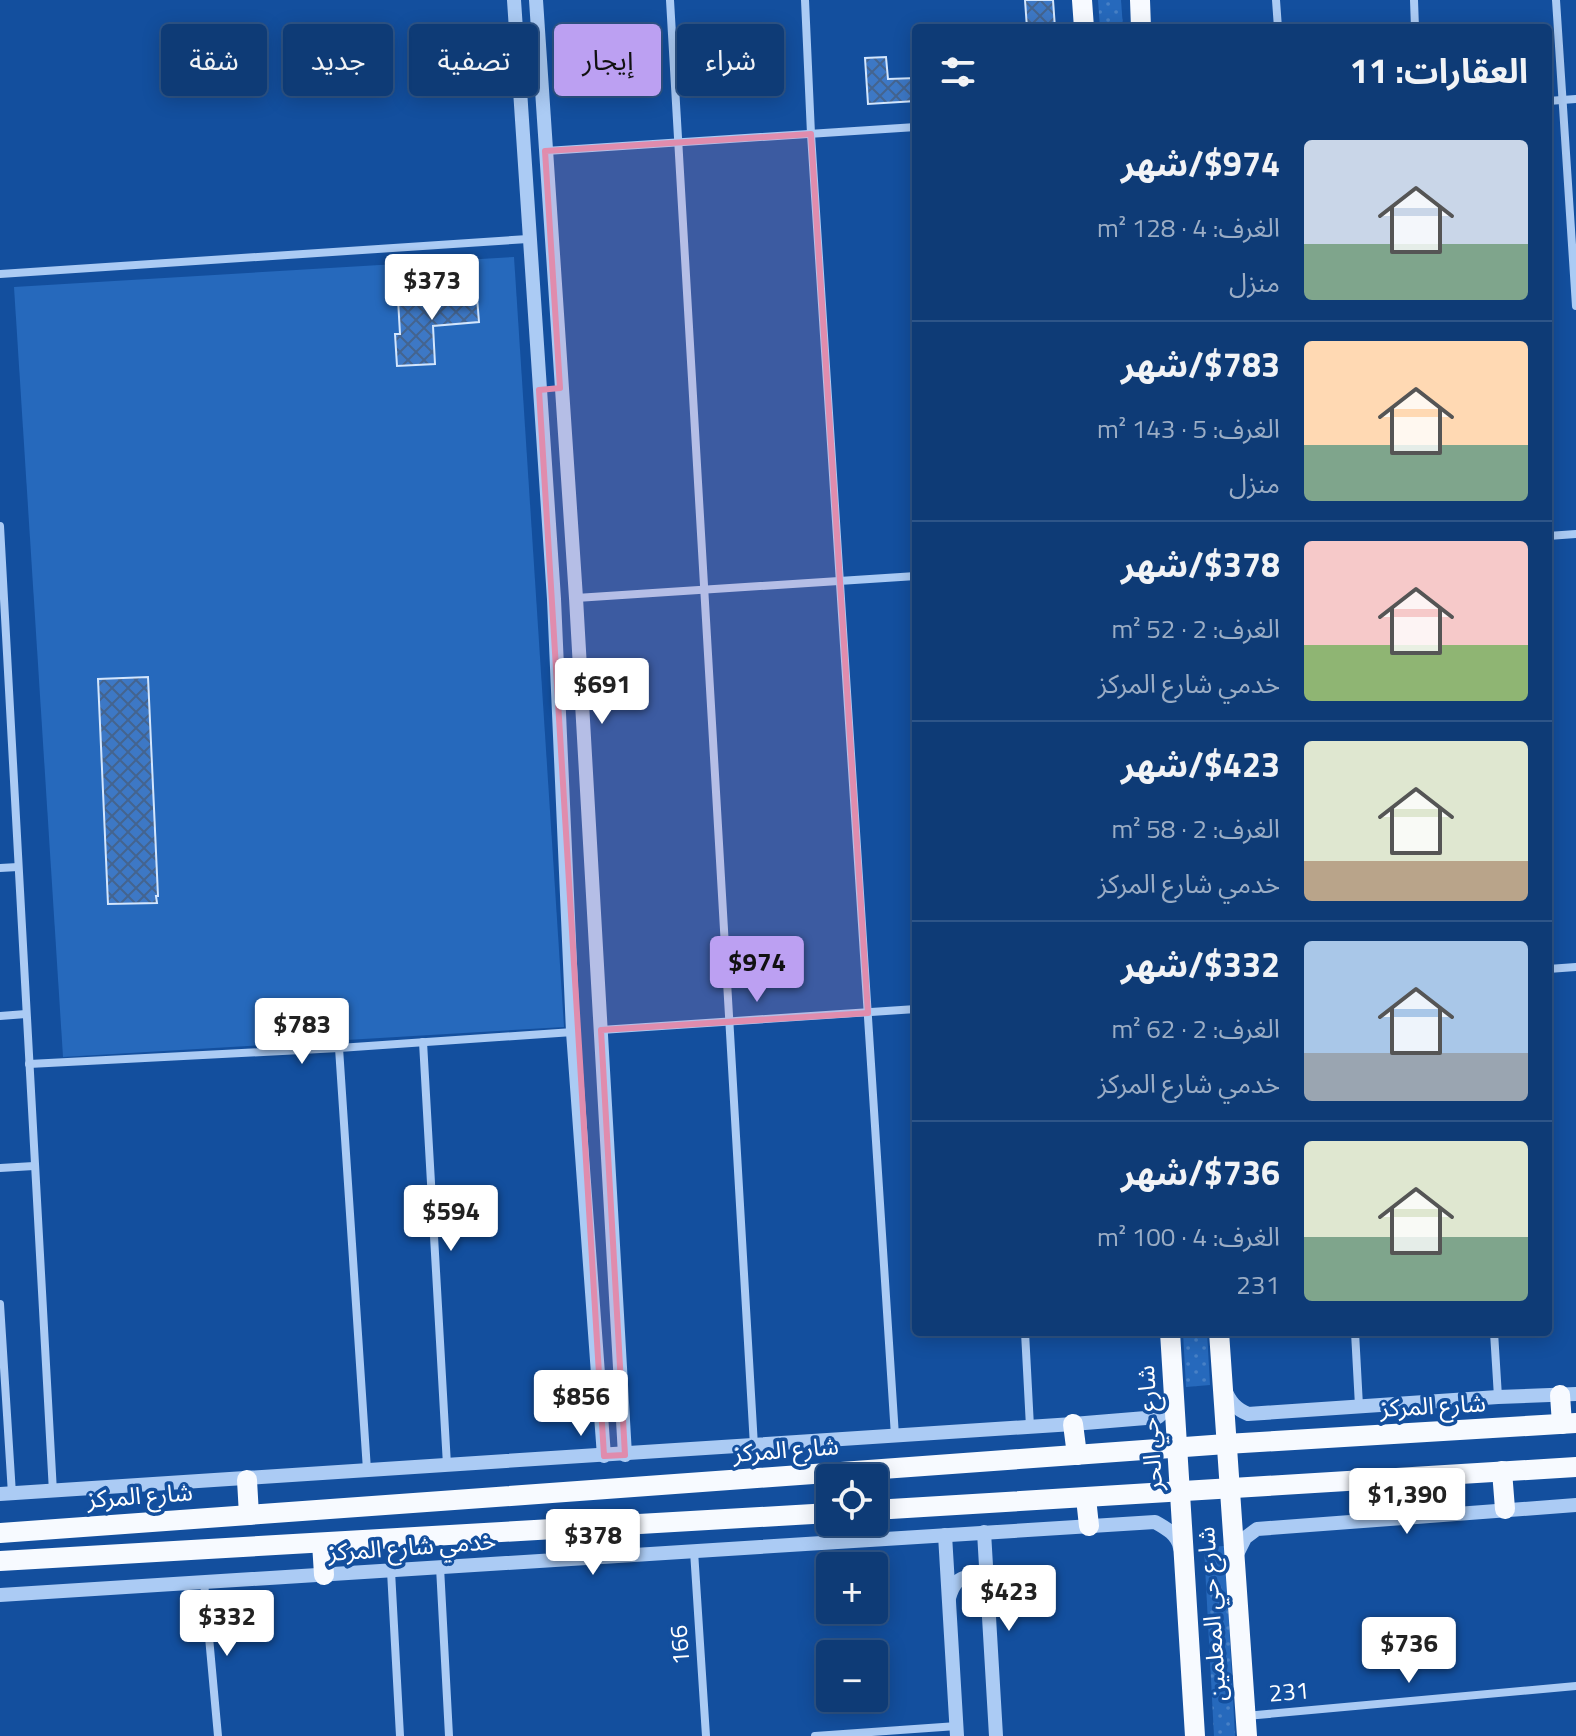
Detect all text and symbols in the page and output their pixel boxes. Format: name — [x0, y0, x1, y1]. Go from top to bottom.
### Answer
chip: شقة — [161, 24, 267, 96]
chip: جديد — [283, 24, 393, 96]
chip: تصفية — [409, 24, 538, 96]
chip: إيجار — [554, 24, 661, 96]
chip: شراء — [677, 24, 784, 96]
text: العقارات: 11 — [1350, 44, 1528, 96]
icon: filters — [936, 50, 980, 94]
text: $974/شهر — [1121, 137, 1280, 189]
icon: home — [1368, 172, 1464, 268]
text: الغرف: 4 · 128 m² — [1097, 208, 1280, 247]
pin: $373 — [385, 254, 479, 322]
text: $373 — [403, 260, 461, 299]
text: منزل — [1229, 263, 1280, 302]
text: $783/شهر — [1121, 338, 1280, 390]
icon: home — [1368, 373, 1464, 469]
text: الغرف: 5 · 143 m² — [1097, 409, 1280, 448]
text: منزل — [1229, 464, 1280, 503]
text: $378/شهر — [1121, 538, 1280, 590]
icon: home — [1368, 573, 1464, 669]
text: الغرف: 2 · 52 m² — [1112, 609, 1280, 648]
pin: $691 — [555, 658, 649, 726]
text: $691 — [573, 664, 631, 703]
text: خدمي شارع المركز — [1098, 664, 1280, 703]
text: $423/شهر — [1121, 738, 1280, 790]
icon: home — [1368, 773, 1464, 869]
text: الغرف: 2 · 58 m² — [1112, 809, 1280, 848]
text: خدمي شارع المركز — [1098, 864, 1280, 903]
pin: $974 — [710, 936, 804, 1004]
text: $332/شهر — [1121, 938, 1280, 990]
text: $974 — [728, 942, 786, 981]
icon: home — [1368, 973, 1464, 1069]
pin: $783 — [255, 998, 349, 1066]
text: $783 — [273, 1004, 331, 1043]
text: الغرف: 2 · 62 m² — [1112, 1009, 1280, 1048]
text: خدمي شارع المركز — [1098, 1064, 1280, 1103]
text: $736/شهر — [1121, 1146, 1280, 1198]
icon: home — [1368, 1173, 1464, 1269]
pin: $594 — [404, 1185, 498, 1253]
text: $594 — [422, 1191, 480, 1230]
text: الغرف: 4 · 100 m² — [1097, 1217, 1280, 1256]
text: 231 — [1236, 1265, 1280, 1304]
street label: شارع حي الحر — [1127, 1364, 1173, 1493]
pin: $856 — [534, 1370, 628, 1438]
text: $856 — [552, 1376, 610, 1415]
street label: شارع المركز — [1378, 1384, 1487, 1426]
street label: شارع المركز — [731, 1427, 840, 1471]
map controls — [816, 1464, 888, 1712]
button: locate — [816, 1464, 888, 1536]
pin: $1,390 — [1342, 1468, 1472, 1536]
street label: شارع المركز — [85, 1473, 194, 1517]
text: $1,390 — [1367, 1474, 1447, 1513]
pin: $378 — [546, 1509, 640, 1577]
text: $378 — [564, 1515, 622, 1554]
street label: خدمي شارع المركز — [326, 1522, 497, 1571]
street label: شارع حي المعلمين — [1187, 1525, 1237, 1703]
button: + — [816, 1552, 888, 1624]
pin: $423 — [962, 1565, 1056, 1633]
text: $423 — [980, 1571, 1038, 1610]
pin: $332 — [180, 1590, 274, 1658]
text: $332 — [198, 1596, 256, 1635]
pin: $736 — [1362, 1617, 1456, 1685]
text: $736 — [1380, 1623, 1438, 1662]
street label: 166 — [660, 1624, 698, 1666]
button: − — [816, 1640, 888, 1712]
street label: 231 — [1267, 1671, 1311, 1711]

